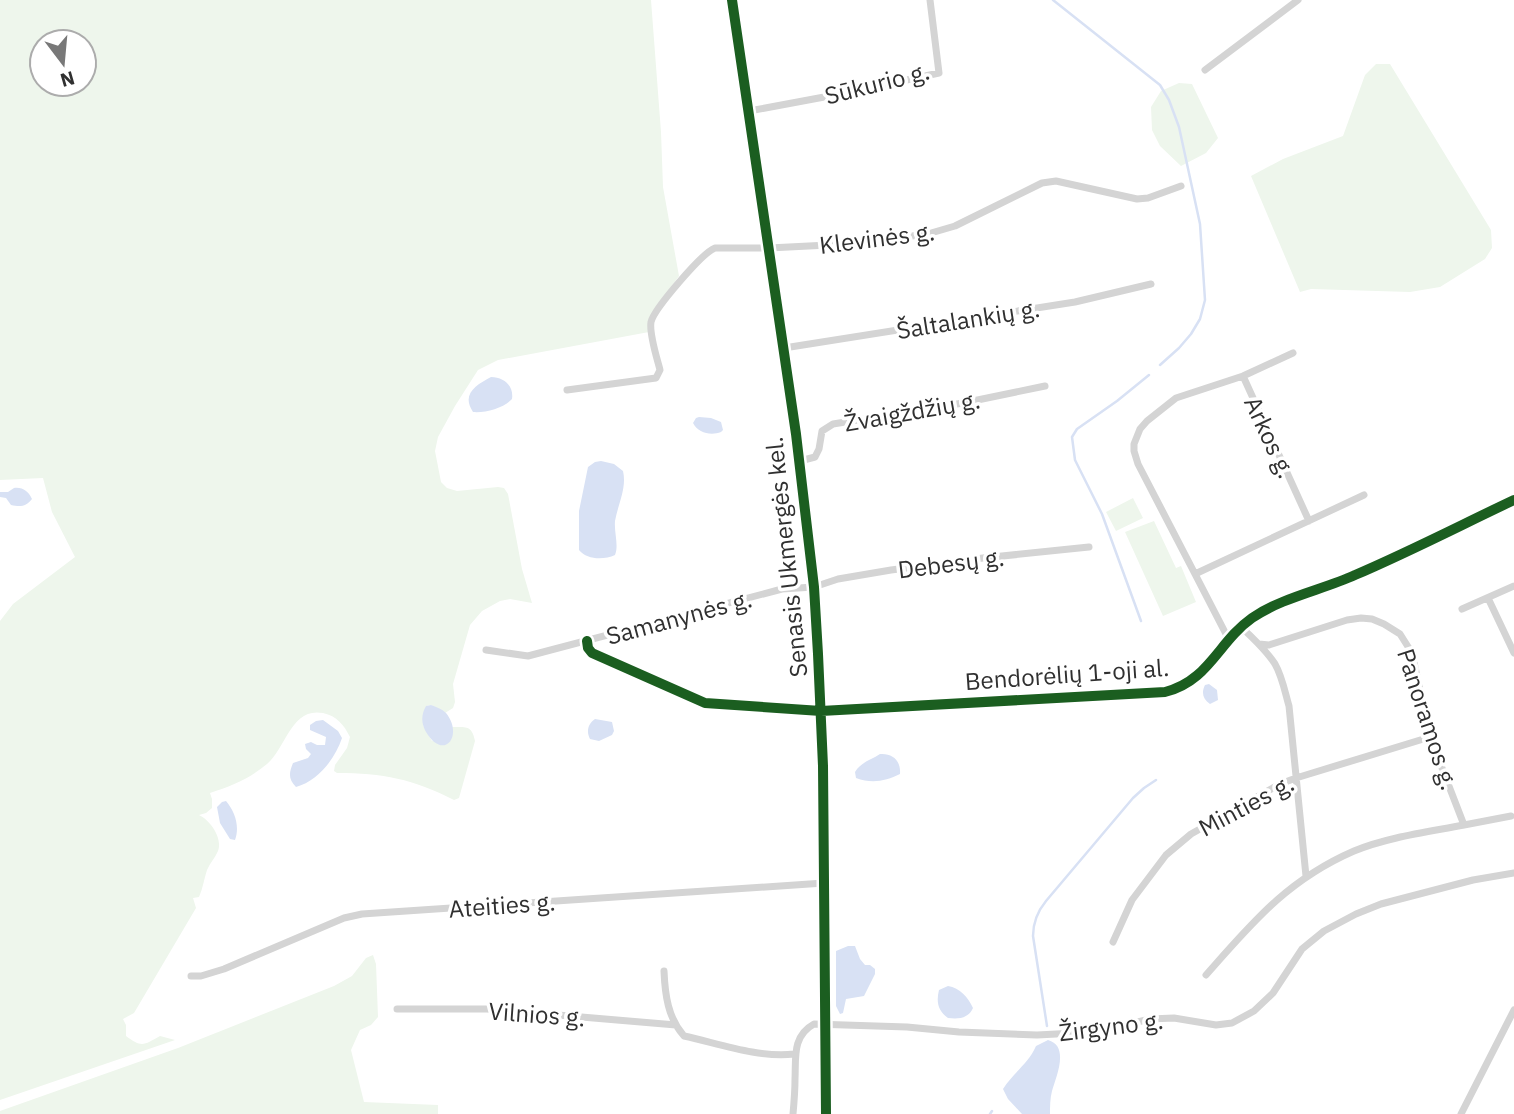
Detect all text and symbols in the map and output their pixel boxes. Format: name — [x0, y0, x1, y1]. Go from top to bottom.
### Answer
north arrow — [28, 28, 98, 98]
street label: Sūkurio g. — [821, 55, 933, 111]
text: N — [58, 66, 78, 93]
street label: Klevinės g. — [817, 215, 937, 261]
street label: Šaltalankių g. — [894, 292, 1042, 346]
street label: Žvaigždžių g. — [841, 383, 983, 439]
street label: Arkos g. — [1237, 391, 1303, 483]
street label: Senasis Ukmergės kel. — [757, 435, 815, 679]
street label: Debesų g. — [896, 541, 1006, 585]
street label: Samanynės g. — [603, 582, 755, 652]
street label: Panoramos g. — [1390, 644, 1466, 794]
street label: Bendorėlių 1-oji al. — [964, 651, 1170, 697]
street label: Minties g. — [1193, 767, 1299, 843]
street label: Ateities g. — [447, 885, 557, 925]
street label: Vilnios g. — [487, 995, 587, 1033]
street label: Žirgyno g. — [1057, 1004, 1165, 1048]

